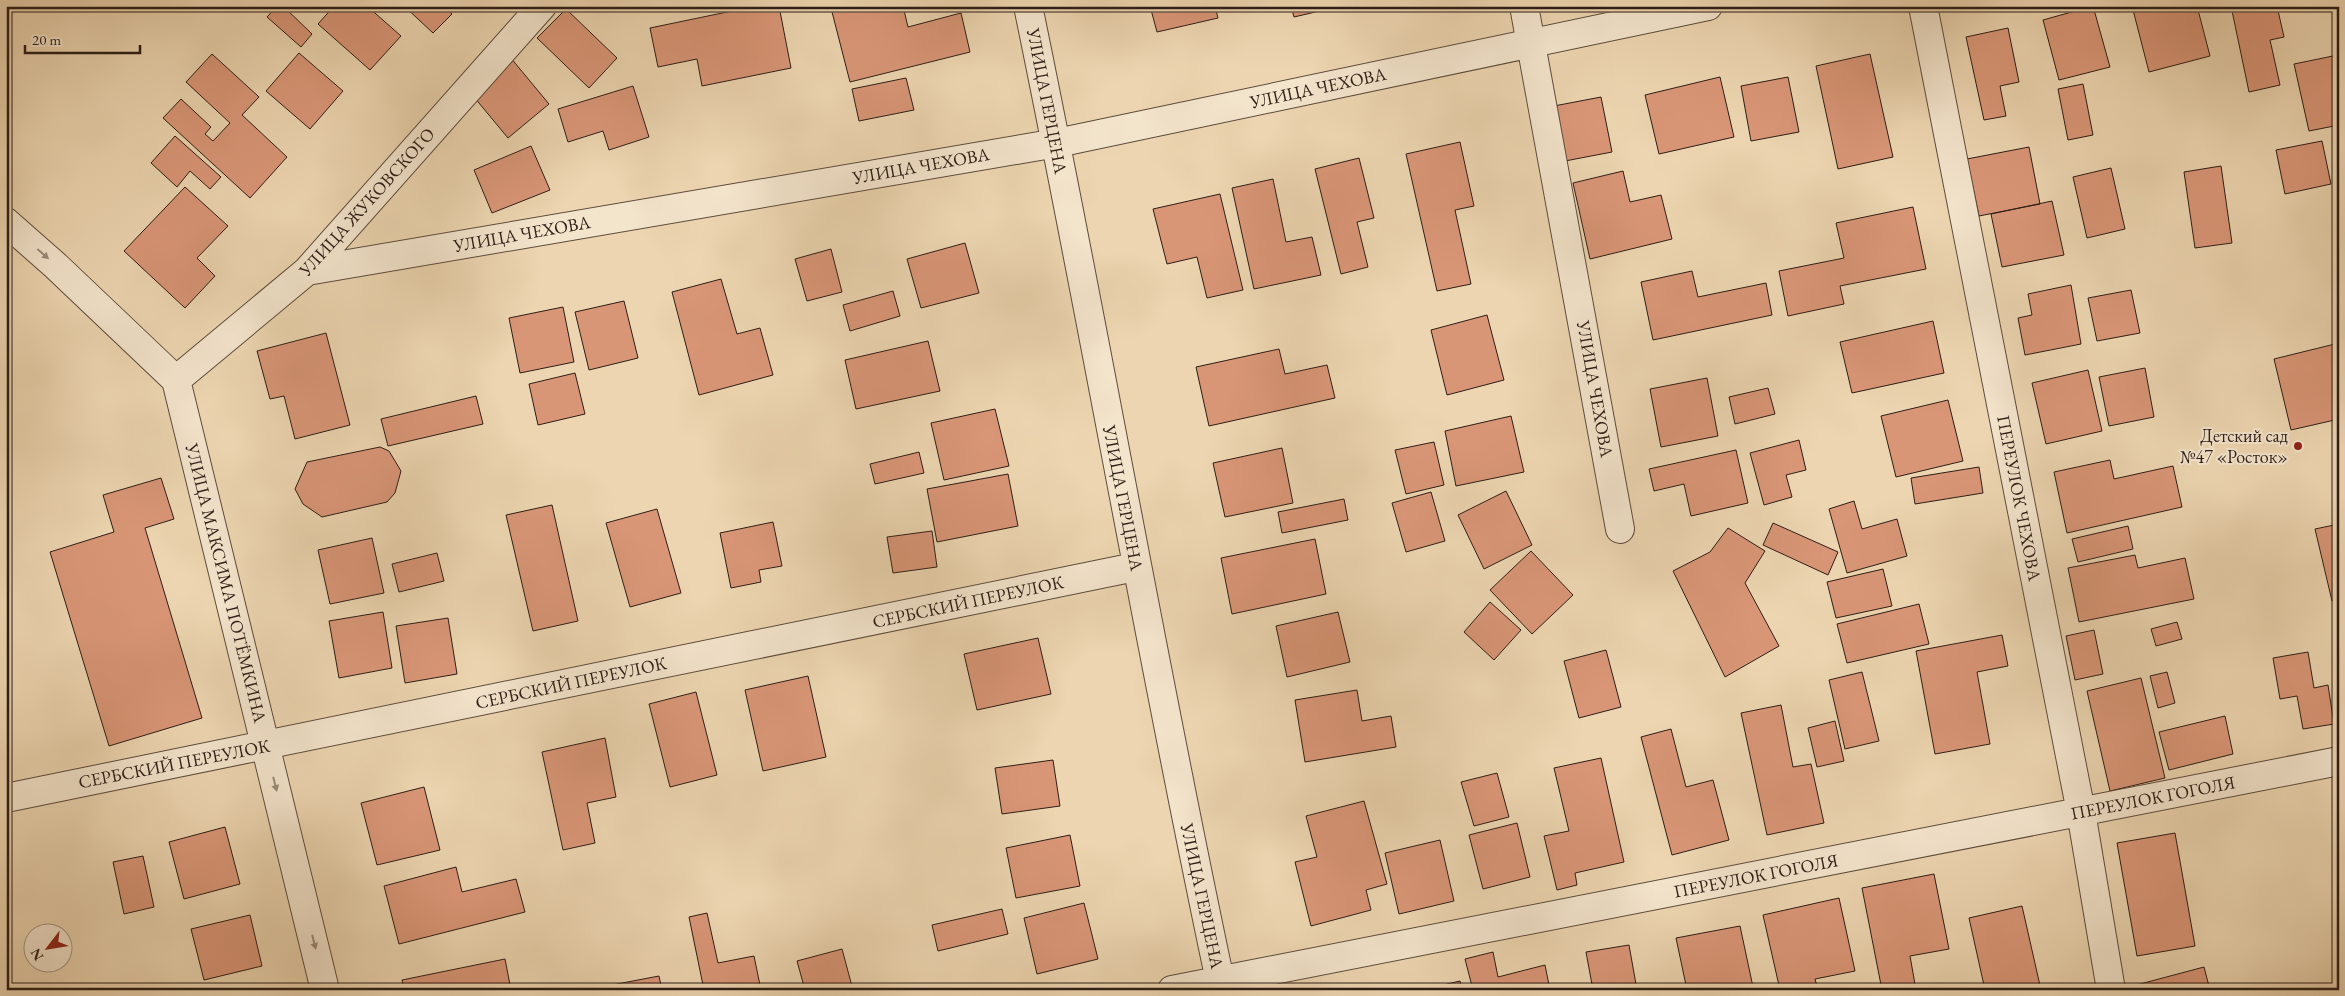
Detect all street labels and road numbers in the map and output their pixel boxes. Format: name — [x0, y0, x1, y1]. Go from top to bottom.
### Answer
street label: УЛИЦА ГЕРЦЕНА — [1022, 25, 1073, 176]
street label: УЛИЦА ЧЕХОВА — [1247, 62, 1389, 113]
street label: УЛИЦА ЖУКОВСКОГО — [293, 123, 440, 282]
street label: УЛИЦА ЧЕХОВА — [850, 142, 992, 189]
street label: УЛИЦА ЧЕХОВА — [451, 210, 593, 257]
street label: УЛИЦА ЧЕХОВА — [1572, 318, 1619, 460]
street label: ПЕРЕУЛОК ЧЕХОВА — [1992, 413, 2047, 583]
street label: УЛИЦА ГЕРЦЕНА — [1098, 422, 1149, 573]
street label: УЛИЦА МАКСИМА ПОТЁМКИНА — [180, 440, 272, 725]
street label: СЕРБСКИЙ ПЕРЕУЛОК — [870, 570, 1066, 633]
street label: СЕРБСКИЙ ПЕРЕУЛОК — [473, 651, 669, 714]
street label: СЕРБСКИЙ ПЕРЕУЛОК — [76, 734, 272, 793]
street label: ПЕРЕУЛОК ГОГОЛЯ — [2069, 770, 2237, 825]
street label: УЛИЦА ГЕРЦЕНА — [1176, 820, 1229, 971]
street label: ПЕРЕУЛОК ГОГОЛЯ — [1672, 848, 1840, 903]

